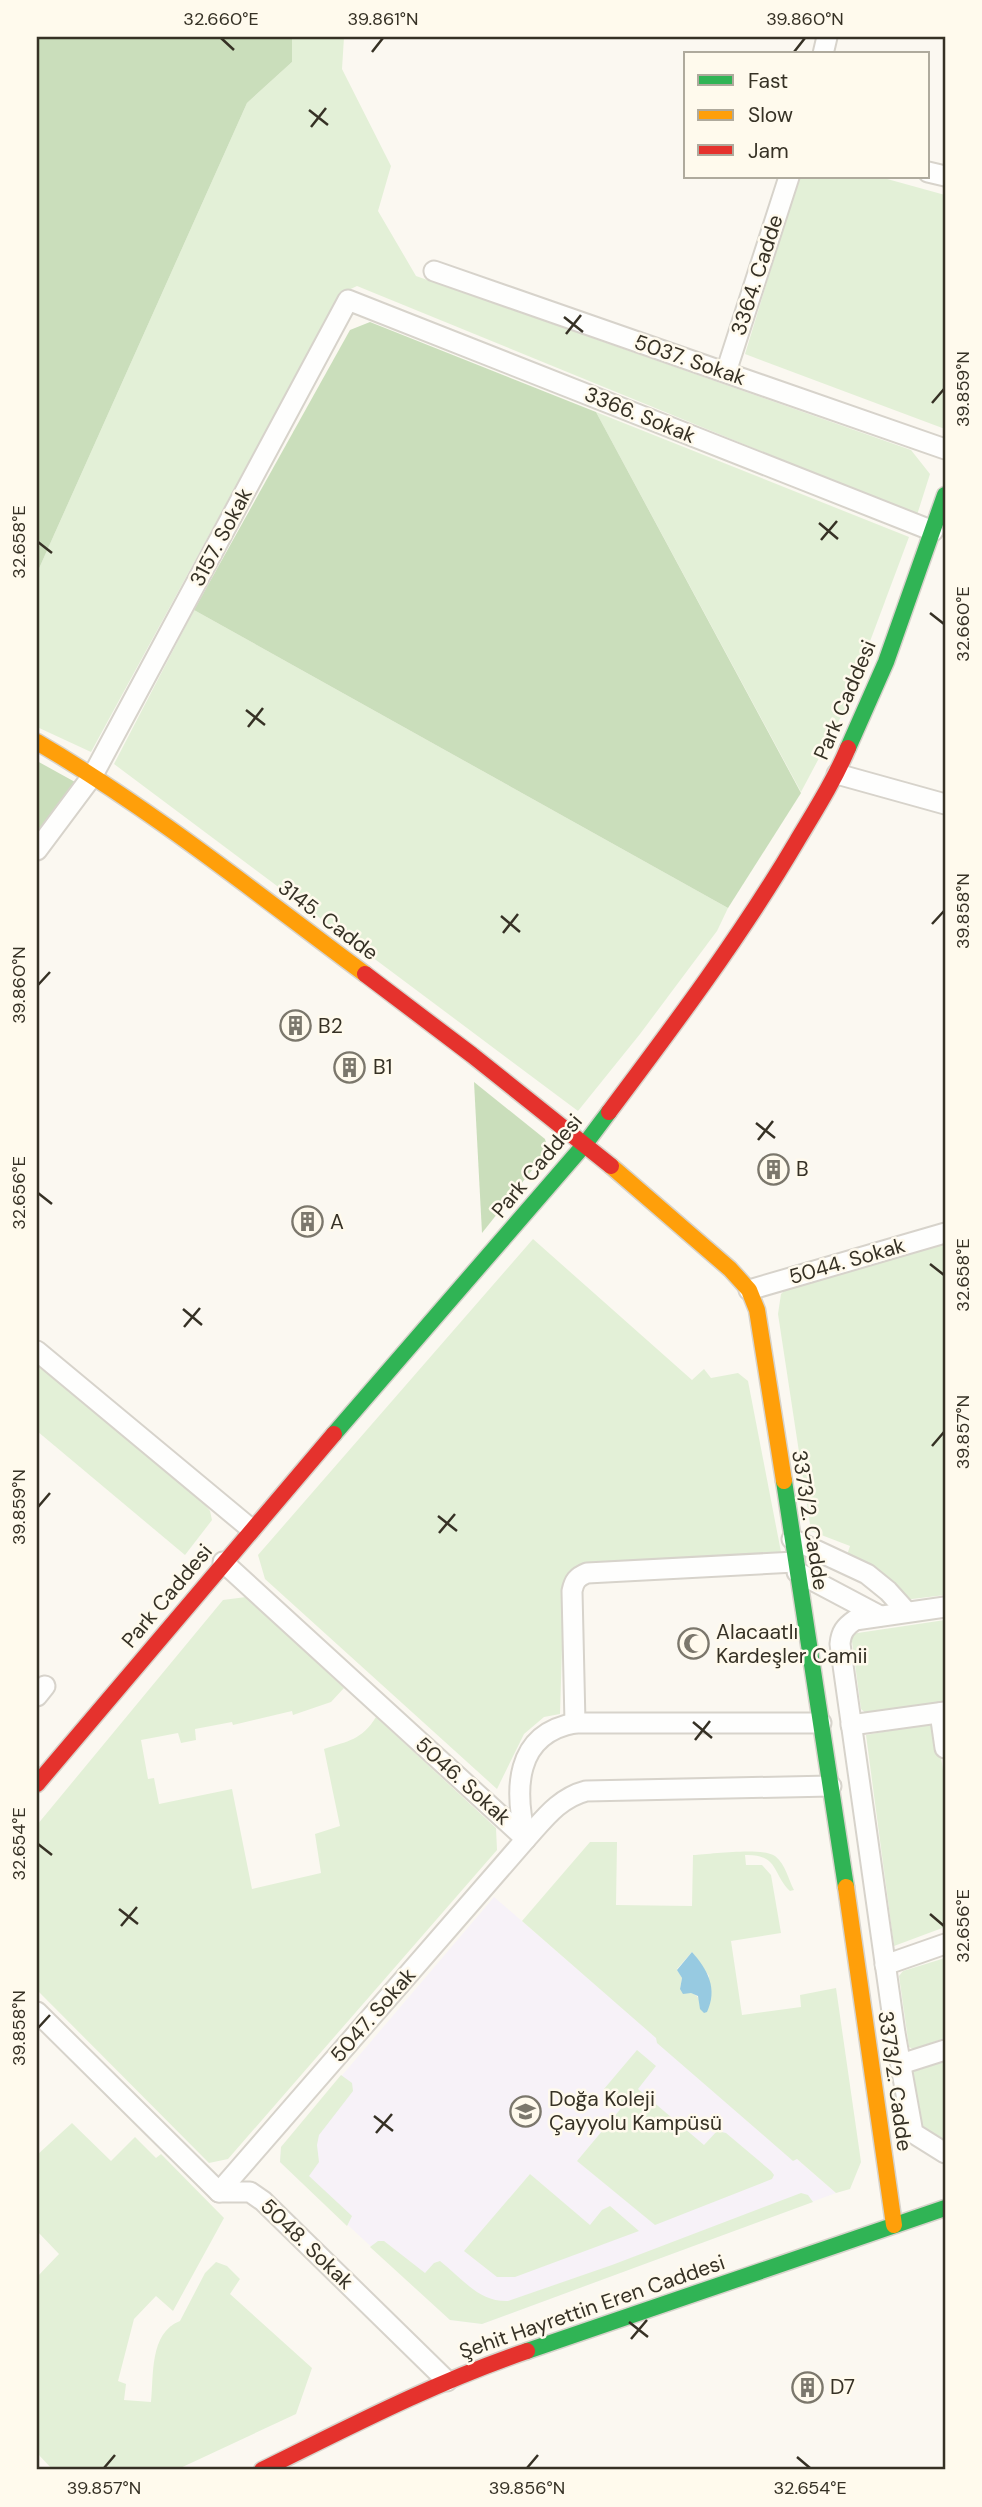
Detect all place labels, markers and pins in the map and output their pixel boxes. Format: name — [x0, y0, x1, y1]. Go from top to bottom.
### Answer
building icon: B2 — [278, 1009, 312, 1043]
place label: B2 — [318, 1012, 343, 1040]
building icon: B1 — [333, 1050, 367, 1084]
place label: B1 — [373, 1053, 392, 1081]
building icon: B — [756, 1152, 790, 1186]
place label: B — [796, 1155, 809, 1183]
building icon: A — [290, 1205, 324, 1239]
place label: A — [330, 1208, 344, 1236]
place label: Alacaatlı Kardeşler Camii — [716, 1618, 867, 1670]
mosque icon: Alacaatlı Kardeşler Camii — [676, 1627, 710, 1661]
place label: Doğa Koleji Çayyolu Kampüsü — [549, 2085, 722, 2137]
school or university icon: Doğa Koleji Çayyolu Kampüsü — [509, 2094, 543, 2128]
building icon: D7 — [790, 2370, 824, 2404]
place label: D7 — [830, 2373, 855, 2401]

